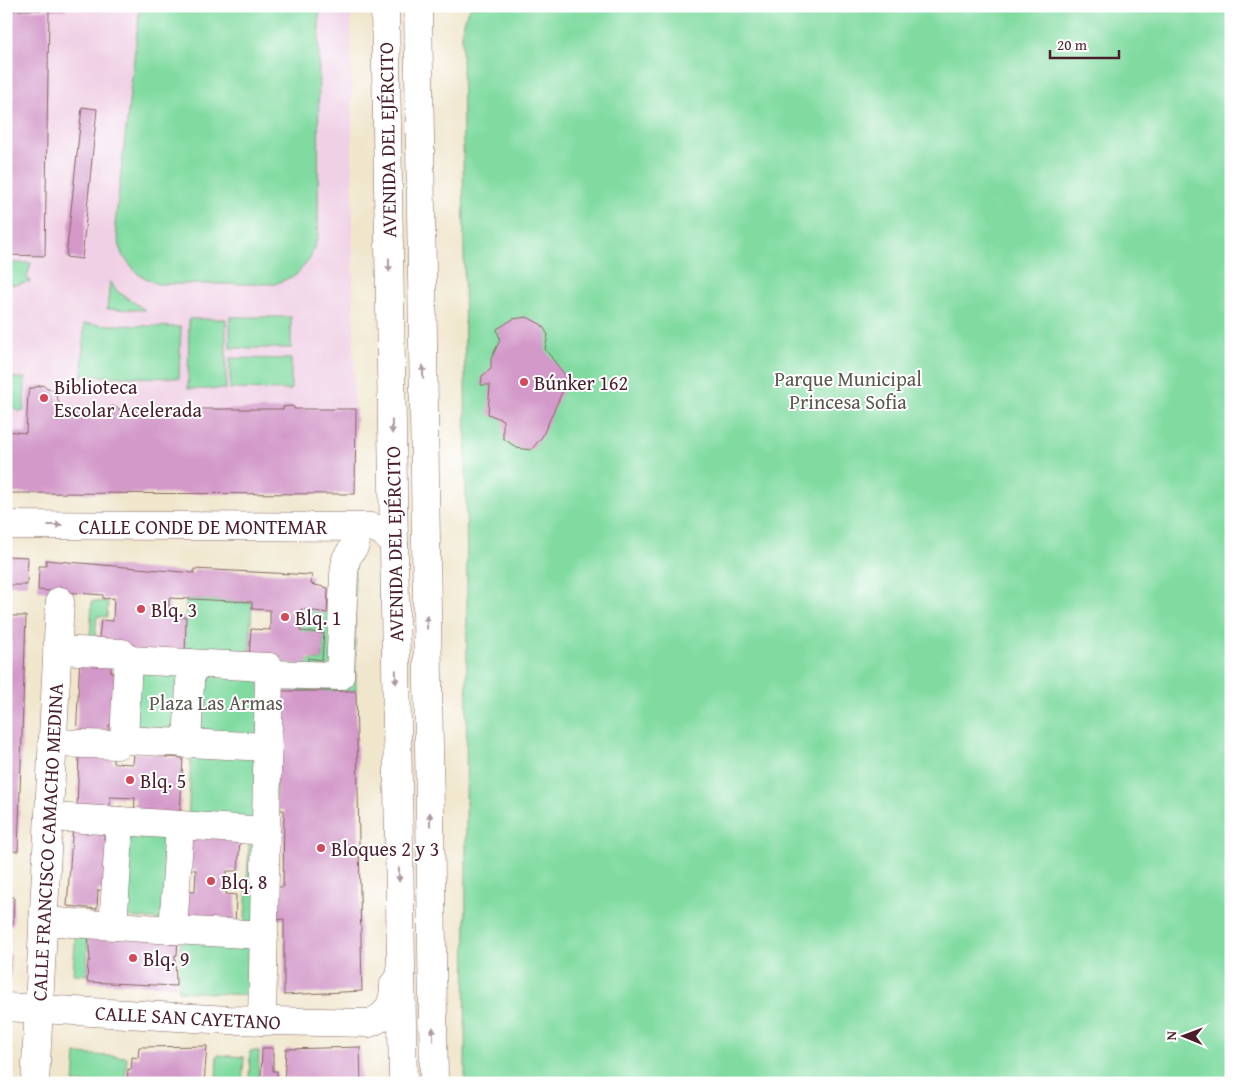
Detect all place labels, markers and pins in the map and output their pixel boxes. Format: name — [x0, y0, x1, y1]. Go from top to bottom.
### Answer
place label: Búnker 162 — [534, 368, 628, 397]
place label: Biblioteca Escolar Acelerada — [54, 372, 202, 424]
marker: Búnker 162 — [518, 376, 530, 388]
marker: Biblioteca Escolar Acelerada — [38, 392, 50, 404]
place label: Blq. 3 — [151, 595, 197, 624]
marker: Blq. 3 — [135, 603, 147, 615]
place label: Blq. 1 — [295, 603, 341, 632]
marker: Blq. 1 — [279, 611, 291, 623]
place label: Blq. 5 — [140, 766, 186, 795]
marker: Blq. 5 — [124, 774, 136, 786]
place label: Bloques 2 y 3 — [331, 834, 439, 863]
marker: Bloques 2 y 3 — [315, 842, 327, 854]
place label: Blq. 8 — [221, 867, 267, 896]
marker: Blq. 8 — [205, 875, 217, 887]
place label: Blq. 9 — [143, 944, 189, 973]
marker: Blq. 9 — [127, 952, 139, 964]

